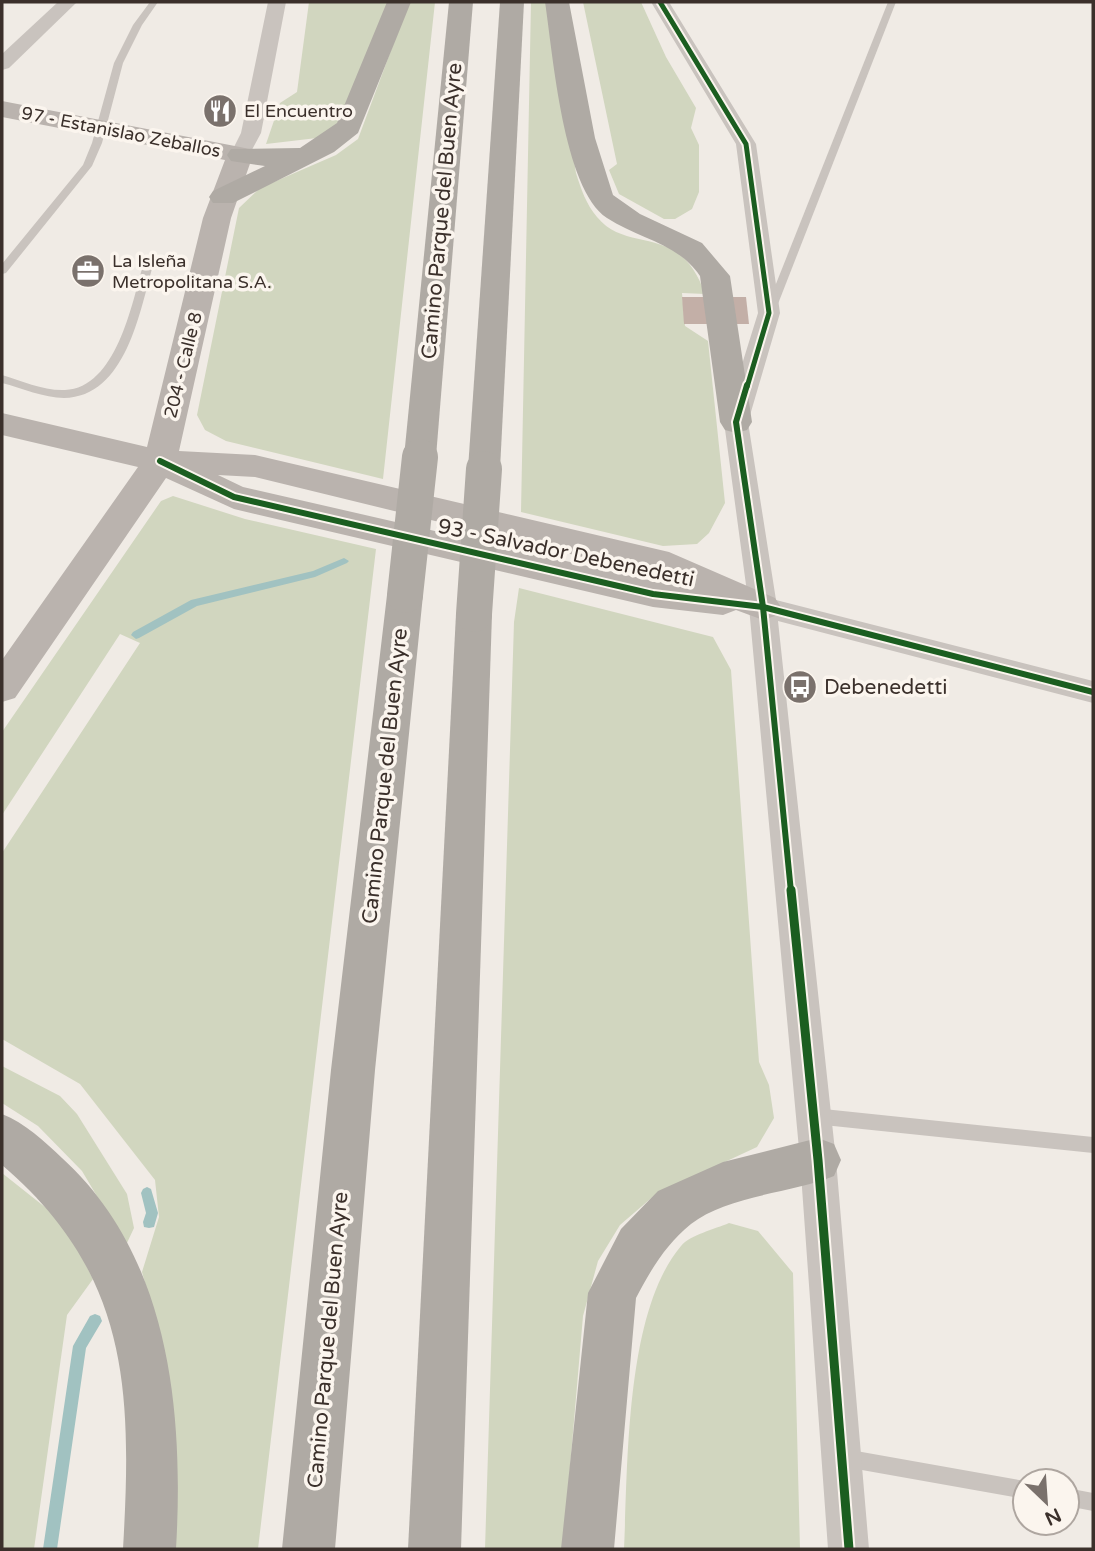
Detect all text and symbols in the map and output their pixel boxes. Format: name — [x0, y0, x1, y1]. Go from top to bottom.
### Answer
street label: Camino Parque del Buen Ayre — [417, 62, 467, 360]
restaurant icon: El Encuentro — [201, 92, 239, 130]
place label: El Encuentro — [244, 100, 353, 122]
street label: 97 - Estanislao Zeballos — [20, 102, 222, 162]
place label: La Isleña Metropolitana S.A. — [112, 250, 272, 293]
office icon: La Isleña Metropolitana S.A. — [69, 252, 107, 290]
street label: 204 - Calle 8 — [159, 310, 207, 420]
street label: 93 - Salvador Debenedetti — [435, 514, 697, 592]
street label: Camino Parque del Buen Ayre — [357, 627, 413, 925]
bus stop icon: Debenedetti — [781, 668, 819, 706]
place label: Debenedetti — [824, 675, 947, 700]
street label: Camino Parque del Buen Ayre — [303, 1191, 353, 1489]
north arrow — [1011, 1467, 1081, 1537]
text: N — [1041, 1503, 1064, 1530]

